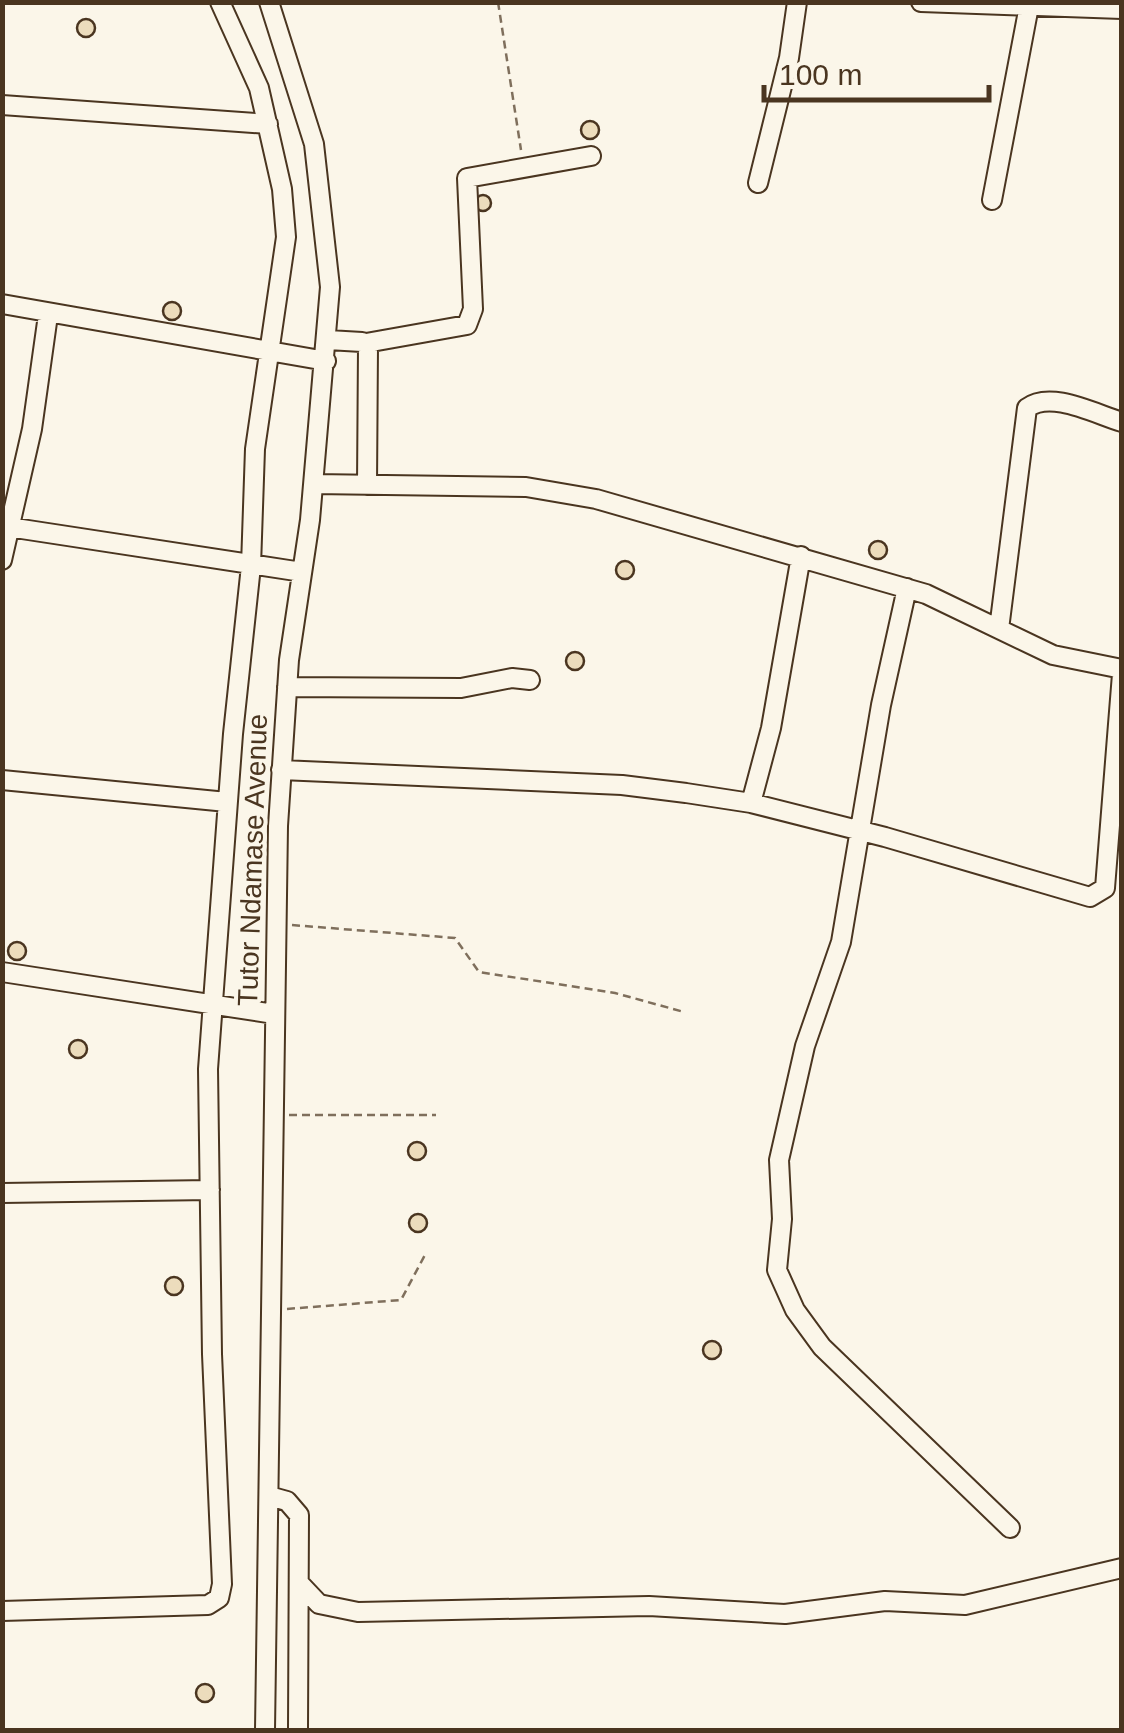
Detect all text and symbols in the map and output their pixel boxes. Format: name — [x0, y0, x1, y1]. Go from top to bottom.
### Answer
scale bar — [764, 40, 989, 102]
text: 100 m — [779, 58, 862, 91]
street label: Tutor Ndamase Avenue — [232, 713, 273, 1007]

